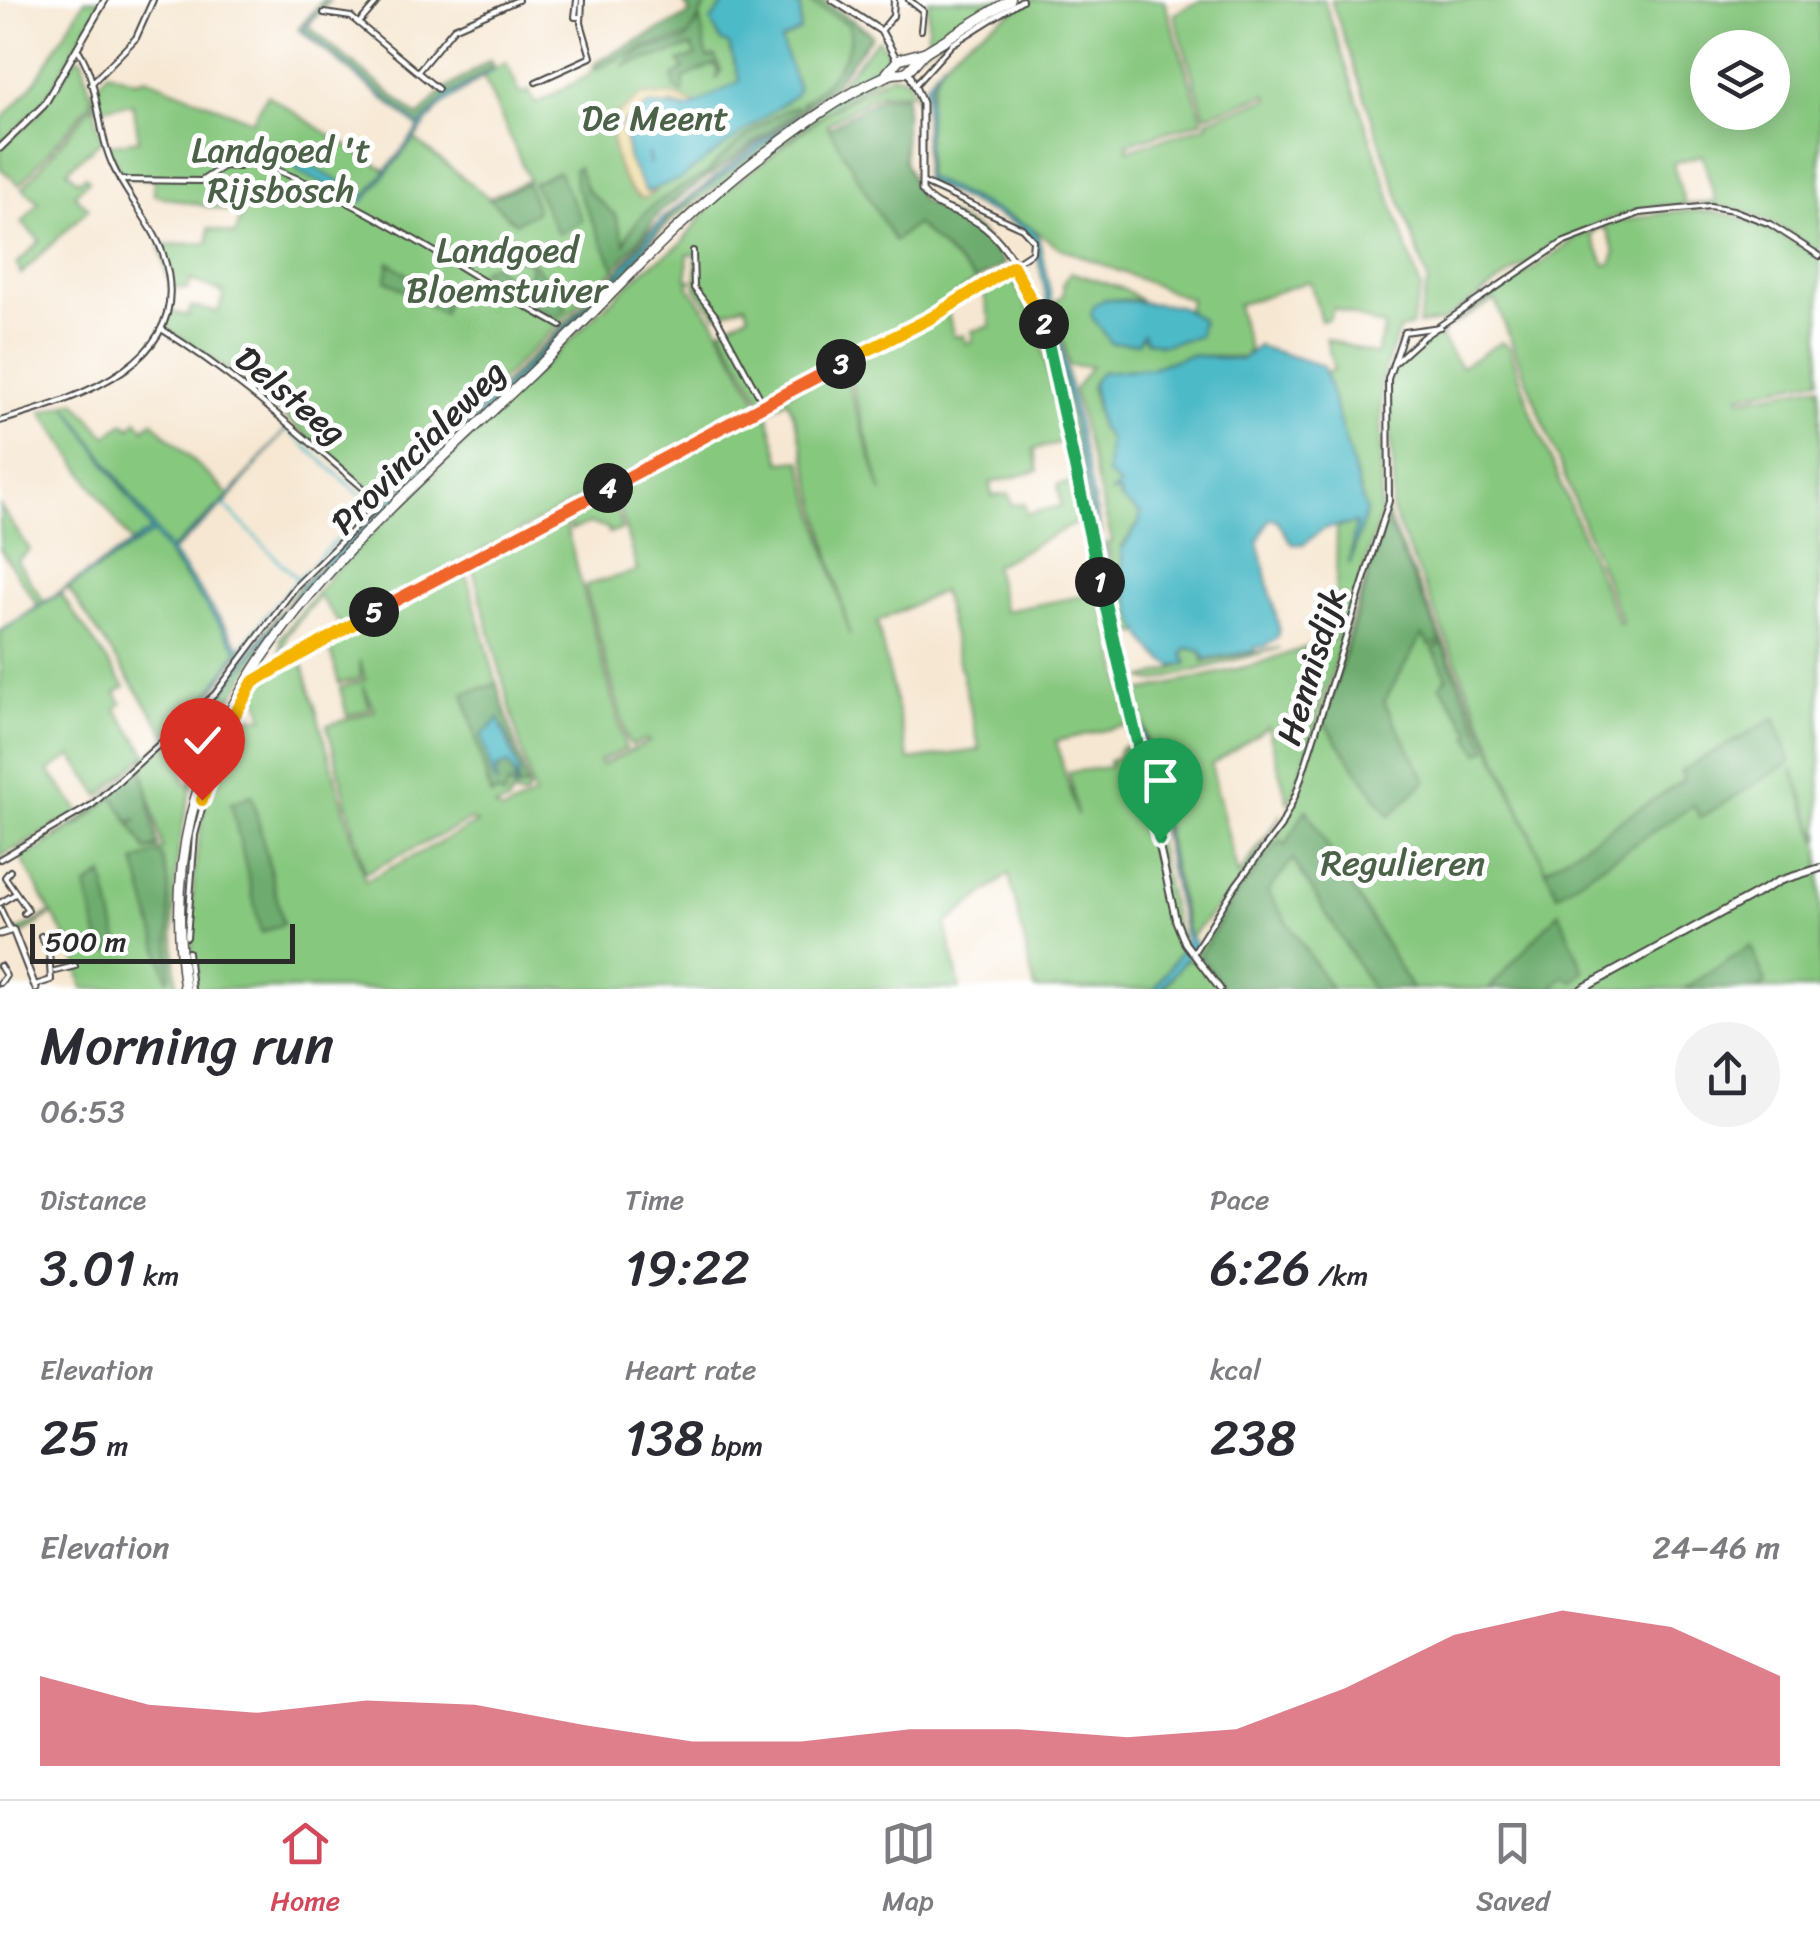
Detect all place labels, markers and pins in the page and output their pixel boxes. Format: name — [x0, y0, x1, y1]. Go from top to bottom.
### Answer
pin: 2 — [1019, 299, 1069, 349]
pin: 3 — [816, 339, 866, 389]
pin: 4 — [583, 463, 633, 513]
pin: 1 — [1075, 557, 1125, 607]
pin: 5 — [349, 587, 399, 637]
pin — [160, 698, 245, 801]
pin — [1118, 738, 1203, 841]

